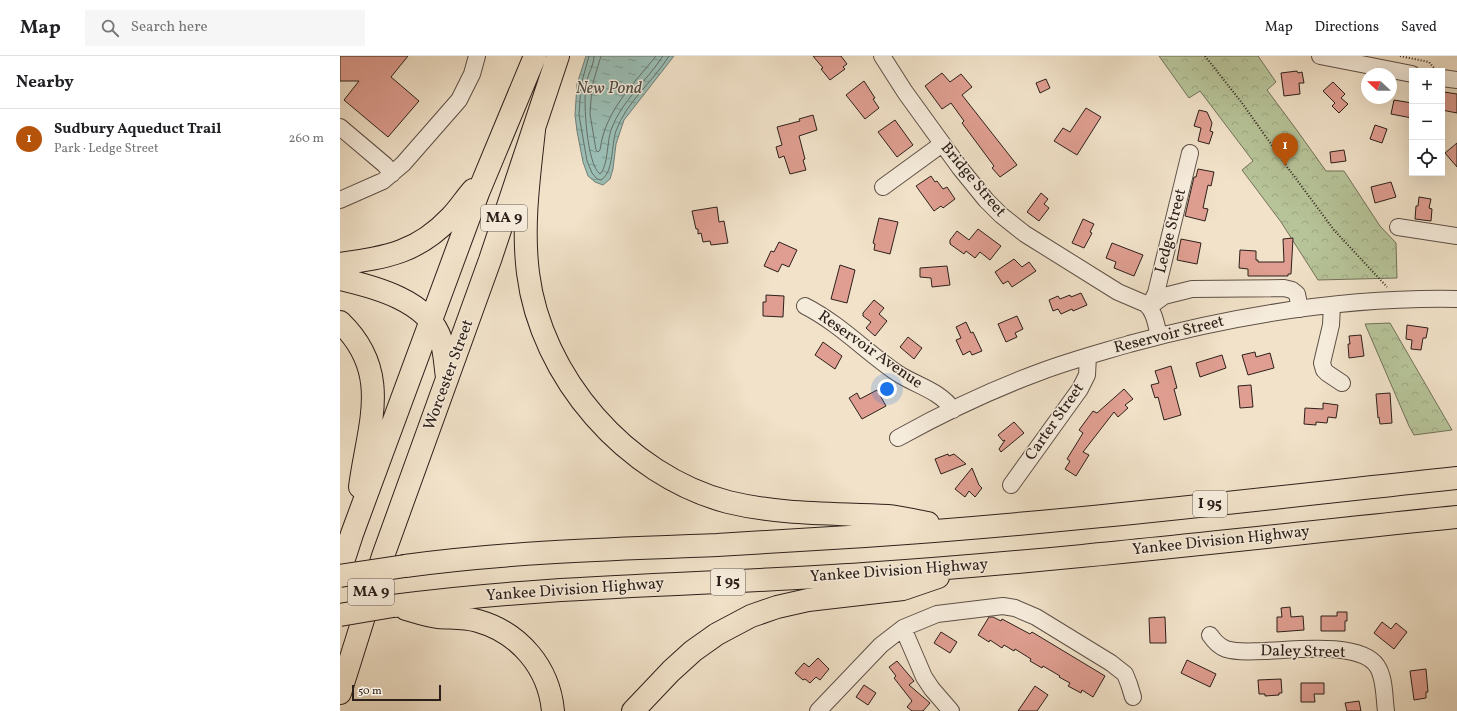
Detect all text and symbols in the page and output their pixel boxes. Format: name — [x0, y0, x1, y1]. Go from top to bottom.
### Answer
search box — [85, 10, 365, 46]
text: Map — [20, 15, 61, 41]
icon: search — [99, 17, 121, 39]
text: Search here — [131, 17, 208, 38]
text: Map — [1265, 18, 1293, 37]
text: Directions — [1315, 18, 1379, 37]
text: Saved — [1401, 18, 1437, 37]
north arrow — [1361, 68, 1397, 104]
map controls — [1409, 68, 1445, 176]
button: + — [1409, 68, 1445, 104]
text: Nearby — [16, 71, 74, 94]
water label: New Pond — [576, 77, 642, 100]
button: − — [1409, 104, 1445, 140]
text: Sudbury Aqueduct Trail — [54, 119, 221, 140]
text: 1 — [26, 130, 32, 148]
text: 260 m — [289, 130, 324, 148]
pin: 1 — [1272, 133, 1298, 166]
street label: Bridge Street — [935, 138, 1011, 222]
text: Park · Ledge Street — [54, 140, 159, 158]
button: locate — [1409, 140, 1445, 176]
street label: Ledge Street — [1150, 186, 1192, 276]
road number: MA 9 — [481, 205, 527, 231]
street label: Reservoir Avenue — [813, 306, 927, 394]
street label: Reservoir Street — [1112, 311, 1227, 359]
street label: Worcester Street — [419, 316, 479, 433]
your location — [877, 379, 897, 399]
street label: Carter Street — [1020, 379, 1090, 465]
road number: I 95 — [1193, 491, 1227, 517]
street label: Yankee Division Highway — [1131, 521, 1311, 561]
street label: Yankee Division Highway — [809, 554, 989, 588]
road number: I 95 — [711, 569, 745, 595]
street label: Yankee Division Highway — [485, 573, 665, 607]
road number: MA 9 — [348, 579, 394, 605]
street label: Daley Street — [1260, 640, 1346, 664]
scale bar — [352, 683, 441, 702]
text: 50 m — [358, 684, 382, 699]

